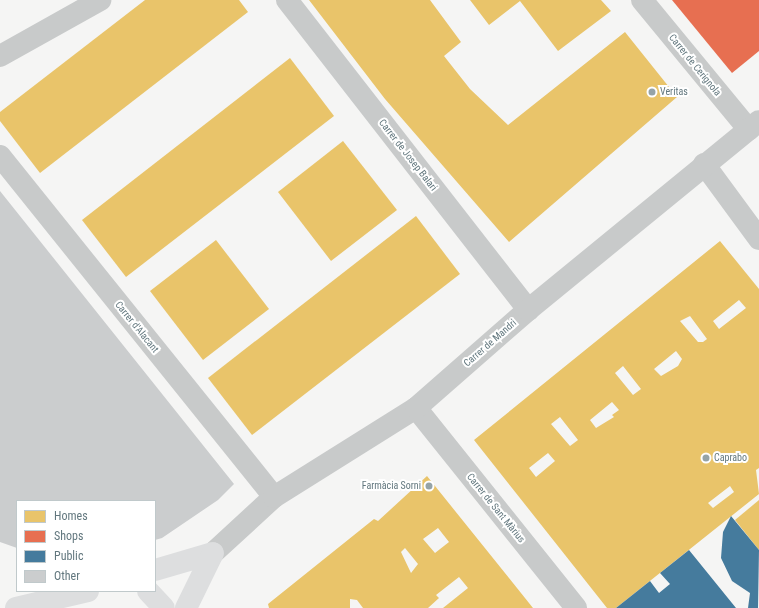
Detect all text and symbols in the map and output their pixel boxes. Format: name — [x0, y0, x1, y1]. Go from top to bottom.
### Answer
street label: Carrer de Cerignola — [666, 32, 724, 98]
place label: Veritas — [660, 86, 688, 98]
marker: Veritas — [647, 87, 657, 97]
street label: Carrer de Josep Balari — [376, 117, 440, 193]
street label: Carrer d'Alacant — [113, 299, 161, 355]
street label: Carrer de Mandri — [461, 317, 519, 369]
place label: Caprabo — [714, 452, 747, 464]
marker: Caprabo — [701, 453, 711, 463]
street label: Carrer de Sant Màrius — [464, 471, 528, 545]
place label: Farmàcia Sorni — [362, 480, 421, 492]
marker: Farmàcia Sorni — [424, 481, 434, 491]
legend — [16, 500, 156, 592]
text: Homes — [54, 509, 88, 523]
text: Shops — [54, 529, 83, 543]
text: Public — [54, 549, 83, 563]
text: Other — [54, 569, 80, 583]

